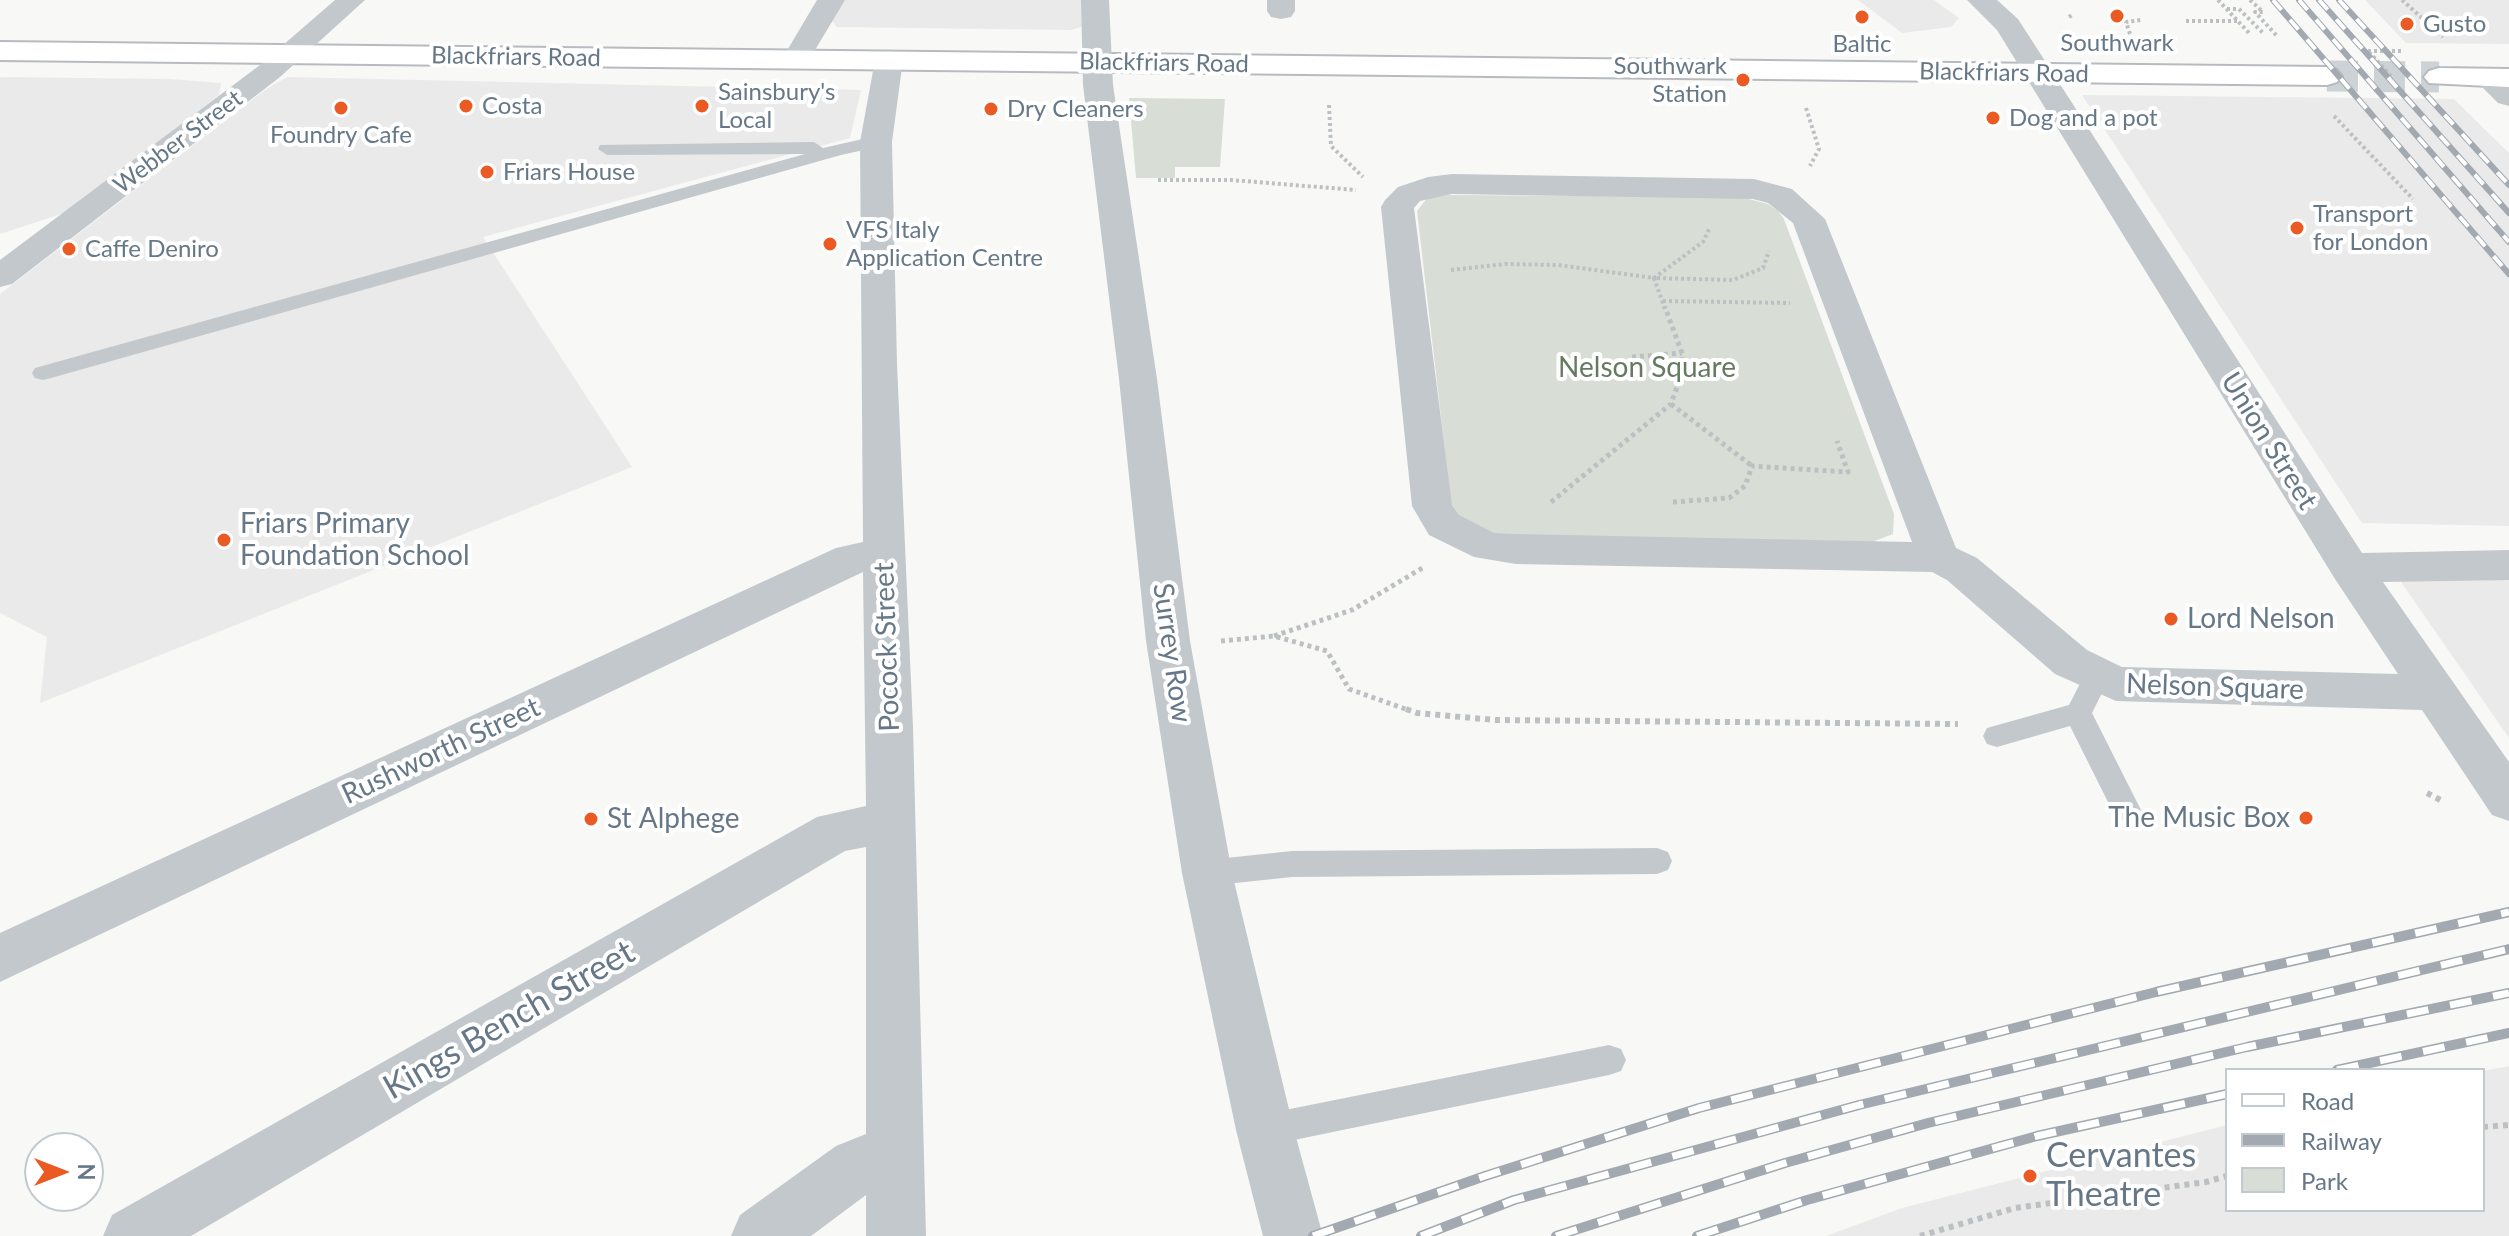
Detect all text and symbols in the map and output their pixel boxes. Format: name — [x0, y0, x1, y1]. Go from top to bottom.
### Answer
marker: Southwark — [2108, 7, 2126, 25]
marker: Baltic — [1853, 8, 1871, 26]
place label: Gusto — [2423, 10, 2486, 38]
marker: Gusto — [2398, 15, 2416, 33]
place label: Southwark — [2060, 29, 2174, 57]
place label: Baltic — [1832, 30, 1892, 58]
street label: Blackfriars Road — [431, 41, 601, 73]
street label: Blackfriars Road — [1079, 47, 1249, 79]
place label: Southwark Station — [1614, 52, 1727, 108]
street label: Blackfriars Road — [1919, 57, 2089, 89]
marker: Southwark Station — [1734, 71, 1752, 89]
place label: Sainsbury's Local — [718, 78, 835, 134]
street label: Webber Street — [108, 84, 248, 200]
place label: Costa — [482, 92, 542, 120]
place label: Dry Cleaners — [1007, 95, 1144, 123]
marker: Costa — [457, 97, 475, 115]
marker: Sainsbury's Local — [693, 97, 711, 115]
marker: Foundry Cafe — [332, 99, 350, 117]
marker: Dry Cleaners — [982, 100, 1000, 118]
place label: Dog and a pot — [2009, 104, 2158, 132]
marker: Dog and a pot — [1984, 109, 2002, 127]
place label: Foundry Cafe — [270, 121, 412, 149]
place label: Friars House — [503, 158, 635, 186]
marker: Friars House — [478, 163, 496, 181]
place label: Transport for London — [2313, 200, 2428, 256]
place label: VFS Italy Application Centre — [846, 216, 1043, 272]
marker: Transport for London — [2288, 219, 2306, 237]
place label: Caffe Deniro — [85, 235, 219, 263]
marker: VFS Italy Application Centre — [821, 235, 839, 253]
marker: Caffe Deniro — [60, 240, 78, 258]
park label: Nelson Square — [1558, 351, 1736, 385]
street label: Union Street — [2214, 366, 2324, 516]
place label: Friars Primary Foundation School — [240, 507, 470, 573]
marker: Friars Primary Foundation School — [215, 531, 233, 549]
street label: Pocock Street — [867, 562, 907, 732]
street label: Surrey Row — [1146, 581, 1198, 725]
place label: Lord Nelson — [2187, 602, 2335, 636]
marker: Lord Nelson — [2162, 610, 2180, 628]
street label: Nelson Square — [2126, 667, 2304, 707]
street label: Rushworth Street — [337, 690, 545, 812]
place label: The Music Box — [2108, 801, 2290, 835]
place label: St Alphege — [607, 802, 739, 836]
marker: The Music Box — [2297, 809, 2315, 827]
marker: St Alphege — [582, 810, 600, 828]
street label: Kings Bench Street — [376, 932, 642, 1108]
legend — [2225, 1068, 2485, 1212]
text: Road — [2301, 1086, 2354, 1115]
text: Railway — [2301, 1126, 2382, 1155]
north arrow — [24, 1132, 104, 1212]
place label: Cervantes Theatre — [2046, 1136, 2196, 1216]
text: N — [73, 1164, 100, 1180]
text: Park — [2301, 1166, 2348, 1195]
marker: Cervantes Theatre — [2021, 1167, 2039, 1185]

